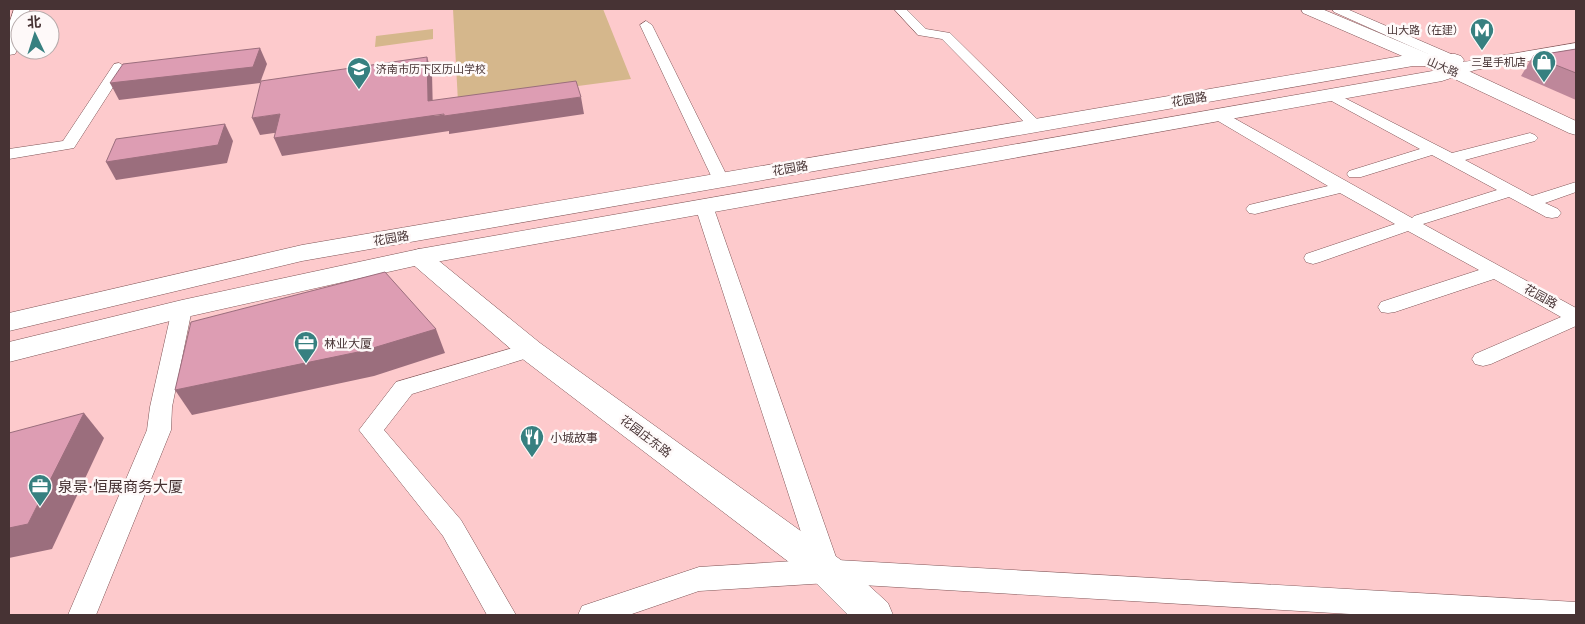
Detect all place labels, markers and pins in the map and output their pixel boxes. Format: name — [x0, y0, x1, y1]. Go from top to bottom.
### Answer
metro station icon: 山大路（在建） — [1469, 17, 1495, 51]
place label: 山大路（在建） — [1387, 23, 1464, 37]
shop icon: 三星手机店 — [1531, 49, 1557, 83]
place label: 三星手机店 — [1471, 55, 1526, 69]
school or university icon: 济南市历下区历山学校 — [346, 56, 372, 90]
place label: 济南市历下区历山学校 — [376, 62, 486, 76]
office icon: 林业大厦 — [293, 330, 319, 364]
place label: 林业大厦 — [324, 336, 372, 351]
restaurant icon: 小城故事 — [519, 424, 545, 458]
place label: 小城故事 — [550, 430, 598, 445]
office icon: 泉景·恒展商务大厦 — [27, 473, 53, 507]
place label: 泉景·恒展商务大厦 — [58, 477, 183, 496]

